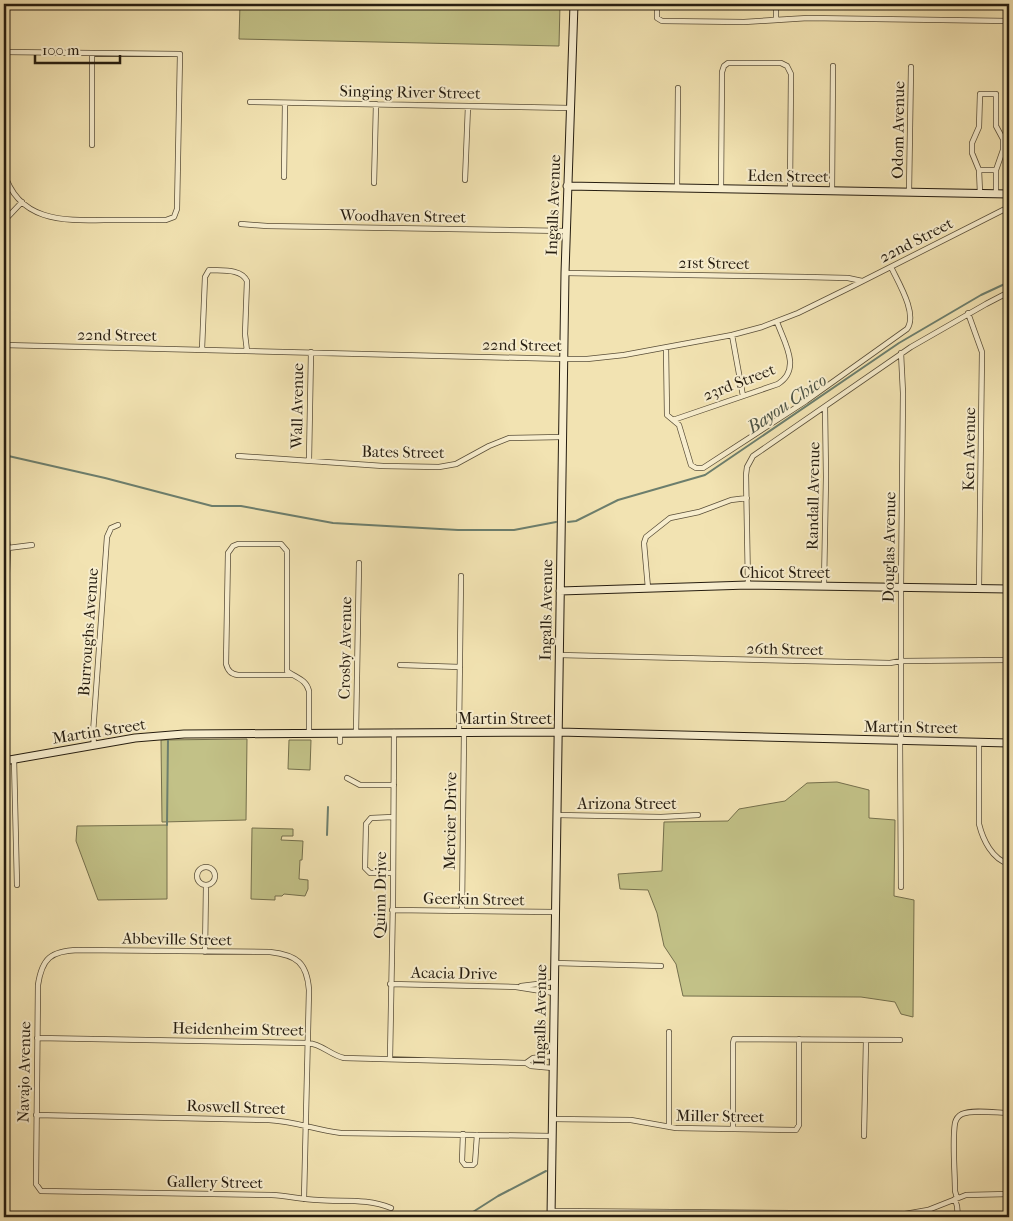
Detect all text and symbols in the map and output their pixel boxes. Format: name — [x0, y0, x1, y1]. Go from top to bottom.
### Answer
scale bar — [35, 32, 120, 64]
text: 100 m — [42, 41, 80, 59]
street label: Singing River Street — [339, 81, 481, 103]
street label: Odom Avenue — [888, 81, 908, 179]
street label: Ingalls Avenue — [542, 154, 564, 256]
street label: Eden Street — [747, 166, 829, 186]
street label: Woodhaven Street — [339, 205, 467, 227]
street label: 22nd Street — [876, 213, 956, 267]
street label: 21st Street — [678, 253, 750, 273]
street label: 22nd Street — [77, 325, 157, 345]
street label: 22nd Street — [482, 335, 562, 355]
street label: 23rd Street — [700, 359, 778, 404]
street label: Wall Avenue — [287, 363, 307, 450]
water label: Bayou Chico — [742, 370, 831, 439]
street label: Ken Avenue — [959, 407, 979, 491]
street label: Randall Avenue — [803, 441, 823, 550]
street label: Bates Street — [361, 442, 445, 462]
street label: Douglas Avenue — [879, 491, 899, 602]
street label: Ingalls Avenue — [536, 559, 556, 661]
street label: Chicot Street — [740, 563, 831, 582]
street label: Burroughs Avenue — [74, 567, 102, 697]
street label: Crosby Avenue — [335, 596, 355, 700]
street label: 26th Street — [746, 639, 824, 659]
street label: Martin Street — [458, 709, 552, 728]
street label: Martin Street — [51, 714, 147, 748]
street label: Martin Street — [864, 717, 959, 737]
street label: Mercier Drive — [440, 772, 460, 870]
street label: Arizona Street — [576, 794, 677, 813]
street label: Quinn Drive — [370, 851, 390, 939]
street label: Geerkin Street — [423, 889, 525, 909]
street label: Abbeville Street — [121, 929, 232, 949]
street label: Acacia Drive — [410, 963, 498, 983]
street label: Ingalls Avenue — [530, 964, 550, 1066]
street label: Heidenheim Street — [172, 1018, 304, 1040]
street label: Navajo Avenue — [14, 1021, 34, 1123]
street label: Roswell Street — [186, 1096, 286, 1118]
street label: Miller Street — [676, 1106, 765, 1126]
street label: Gallery Street — [167, 1172, 264, 1192]

